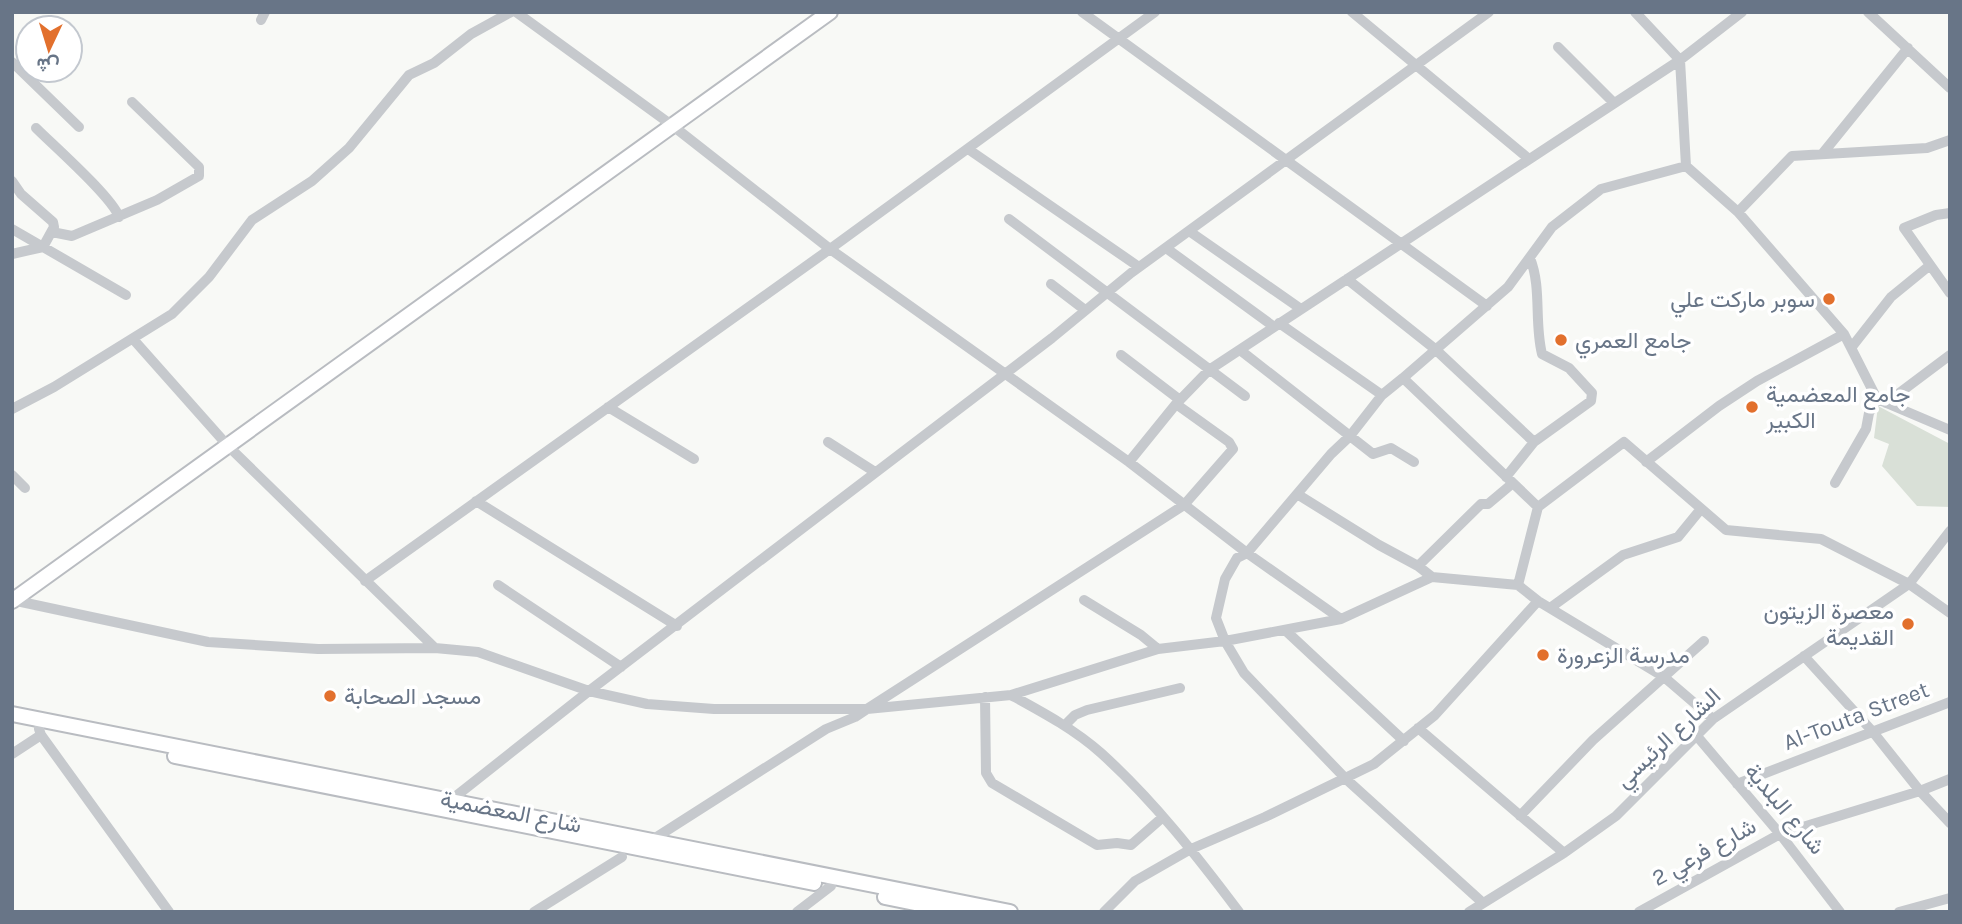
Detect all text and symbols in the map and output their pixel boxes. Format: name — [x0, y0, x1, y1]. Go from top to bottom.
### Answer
north arrow — [14, 14, 84, 84]
text: ش — [36, 53, 60, 77]
place label: سوبر ماركت علي — [1670, 286, 1815, 318]
marker: سوبر ماركت علي — [1821, 291, 1837, 307]
place label: جامع العمري — [1575, 327, 1691, 359]
marker: جامع العمري — [1553, 332, 1569, 348]
place label: جامع المعضمية الكبير — [1765, 381, 1911, 435]
marker: جامع المعضمية الكبير — [1744, 399, 1760, 415]
place label: معصرة الزيتون القديمة — [1763, 598, 1894, 651]
marker: معصرة الزيتون القديمة — [1900, 616, 1916, 632]
place label: مدرسة الزعرورة — [1557, 642, 1690, 670]
marker: مدرسة الزعرورة — [1535, 647, 1551, 663]
street label: Al-Touta Street — [1779, 676, 1933, 756]
street label: الشارع الرئيسي — [1610, 682, 1730, 797]
place label: مسجد الصحابة — [344, 683, 481, 710]
marker: مسجد الصحابة — [322, 688, 338, 704]
street label: شارع البلدية — [1738, 758, 1831, 861]
street label: شارع المعضمية — [438, 785, 584, 841]
street label: شارع فرعي 2 — [1647, 812, 1763, 896]

